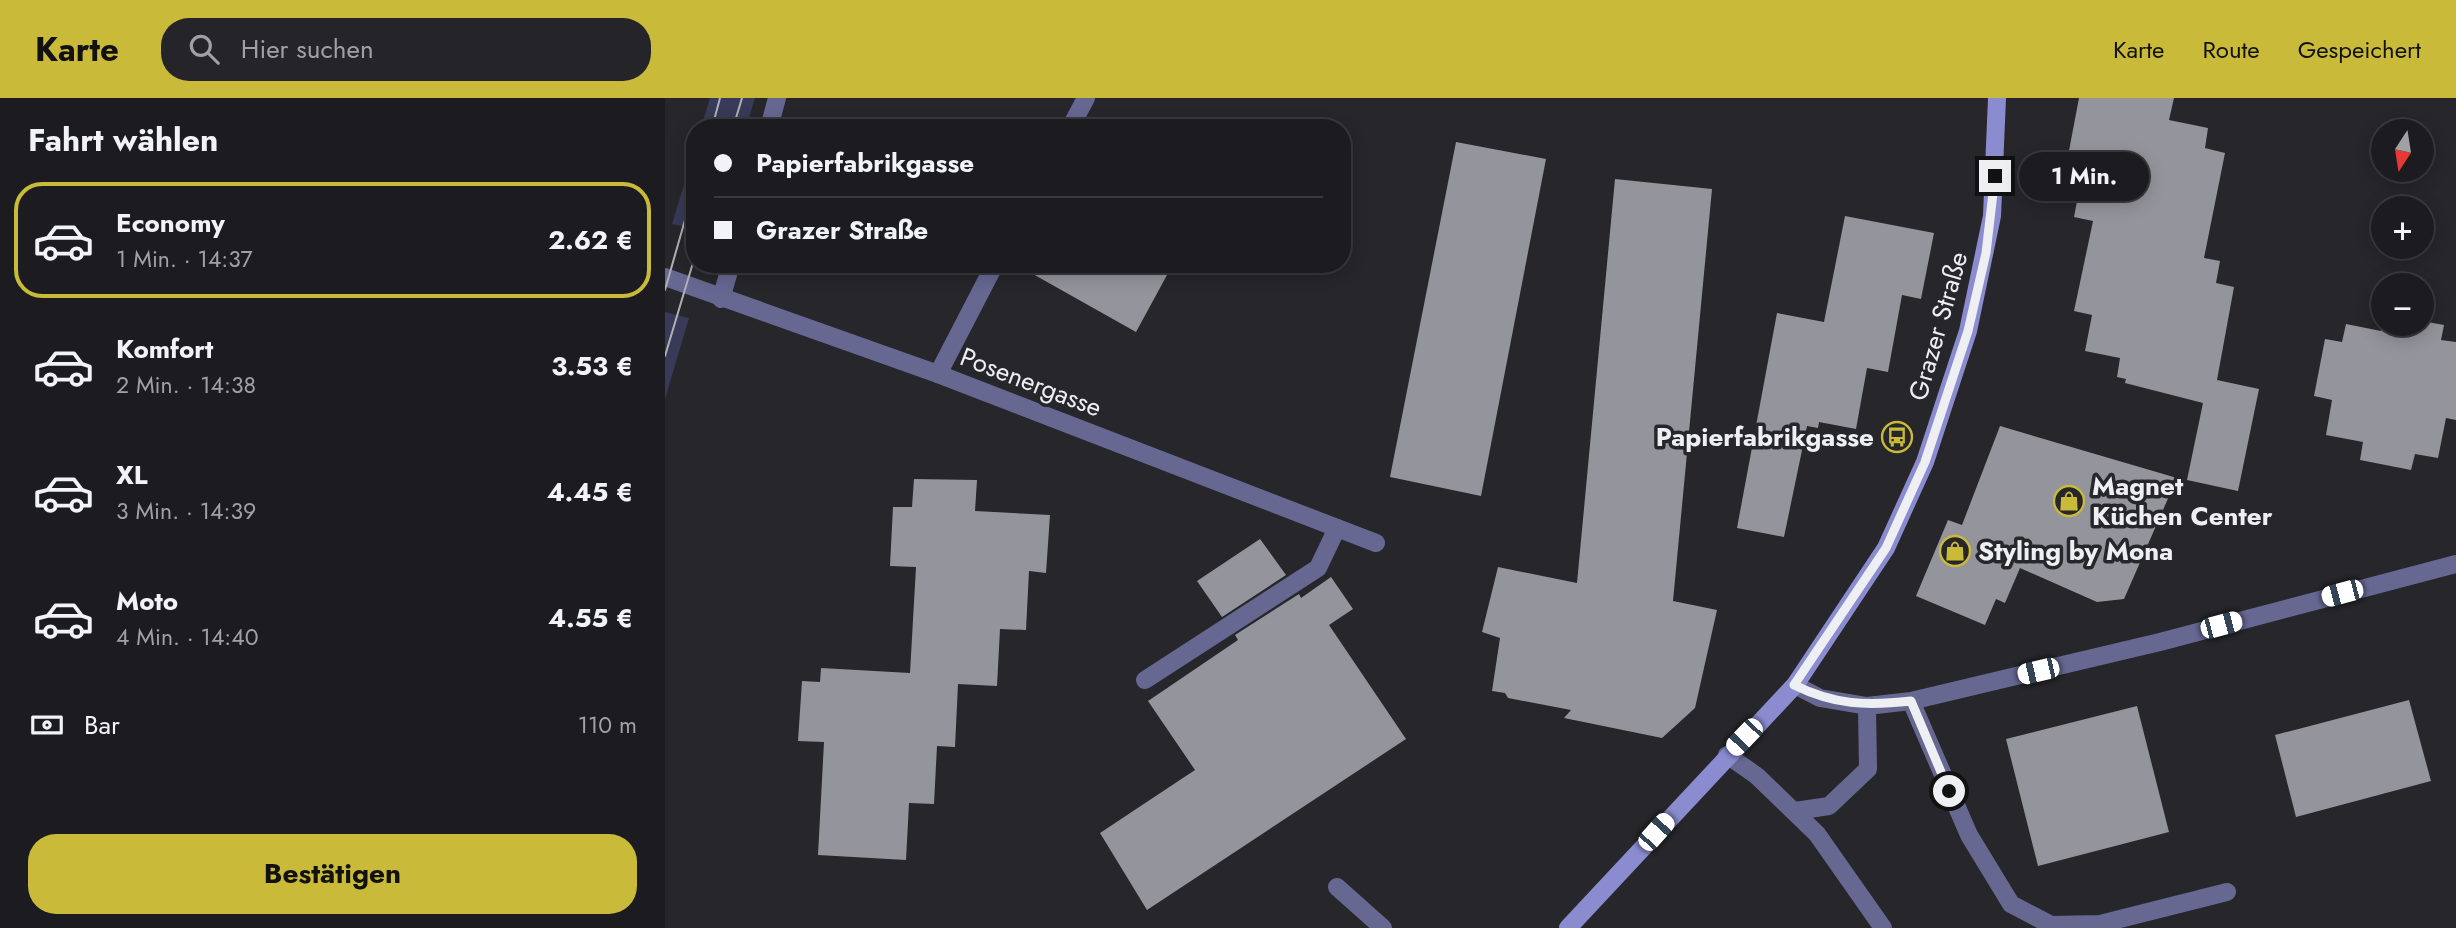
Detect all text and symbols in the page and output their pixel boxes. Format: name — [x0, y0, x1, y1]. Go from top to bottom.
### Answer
search box — [161, 18, 651, 81]
text: Karte — [35, 26, 119, 73]
icon: search — [185, 30, 223, 68]
text: Hier suchen — [241, 30, 374, 68]
text: Karte — [2113, 32, 2164, 67]
text: Route — [2202, 32, 2260, 67]
text: Gespeichert — [2298, 32, 2421, 67]
text: Fahrt wählen — [28, 117, 218, 163]
north arrow — [2371, 119, 2434, 182]
map controls — [2371, 119, 2434, 336]
text: Papierfabrikgasse — [756, 144, 974, 182]
callout: 1 Min. — [2019, 152, 2149, 200]
text: 1 Min. — [2051, 159, 2117, 193]
route end — [1979, 160, 2011, 192]
button: + — [2371, 196, 2434, 259]
text: Economy — [116, 204, 225, 242]
icon: car — [32, 209, 95, 272]
text: Grazer Straße — [756, 211, 928, 249]
text: 2.62 € — [548, 221, 633, 259]
text: 1 Min. · 14:37 — [116, 242, 252, 276]
street label: Grazer Straße — [1899, 247, 1977, 405]
button: − — [2371, 273, 2434, 336]
text: Komfort — [116, 330, 213, 368]
icon: car — [32, 335, 95, 398]
street label: Posenergasse — [955, 338, 1107, 426]
text: 3.53 € — [551, 347, 633, 385]
text: 2 Min. · 14:38 — [116, 368, 256, 402]
place label: Papierfabrikgasse — [1656, 418, 1874, 456]
bus stop icon: Papierfabrikgasse — [1880, 420, 1914, 454]
text: XL — [116, 456, 148, 494]
icon: car — [32, 461, 95, 524]
place label: Magnet Küchen Center — [2092, 467, 2273, 535]
text: 4.45 € — [547, 473, 633, 511]
shop icon: Magnet Küchen Center — [2052, 484, 2086, 518]
text: 3 Min. · 14:39 — [116, 494, 256, 528]
place label: Styling by Mona — [1978, 532, 2173, 570]
shop icon: Styling by Mona — [1938, 534, 1972, 568]
car — [2319, 577, 2366, 609]
text: Moto — [116, 582, 178, 620]
icon: car — [32, 587, 95, 650]
text: 4.55 € — [548, 599, 633, 637]
car — [2198, 609, 2245, 641]
text: 4 Min. · 14:40 — [116, 620, 258, 654]
car — [2016, 656, 2061, 686]
icon: cash — [28, 706, 66, 744]
text: Bar — [84, 706, 120, 744]
text: 110 m — [578, 708, 637, 742]
car — [1722, 715, 1767, 759]
route start — [1933, 775, 1965, 807]
car — [1635, 809, 1678, 855]
button: Bestätigen — [28, 834, 637, 914]

